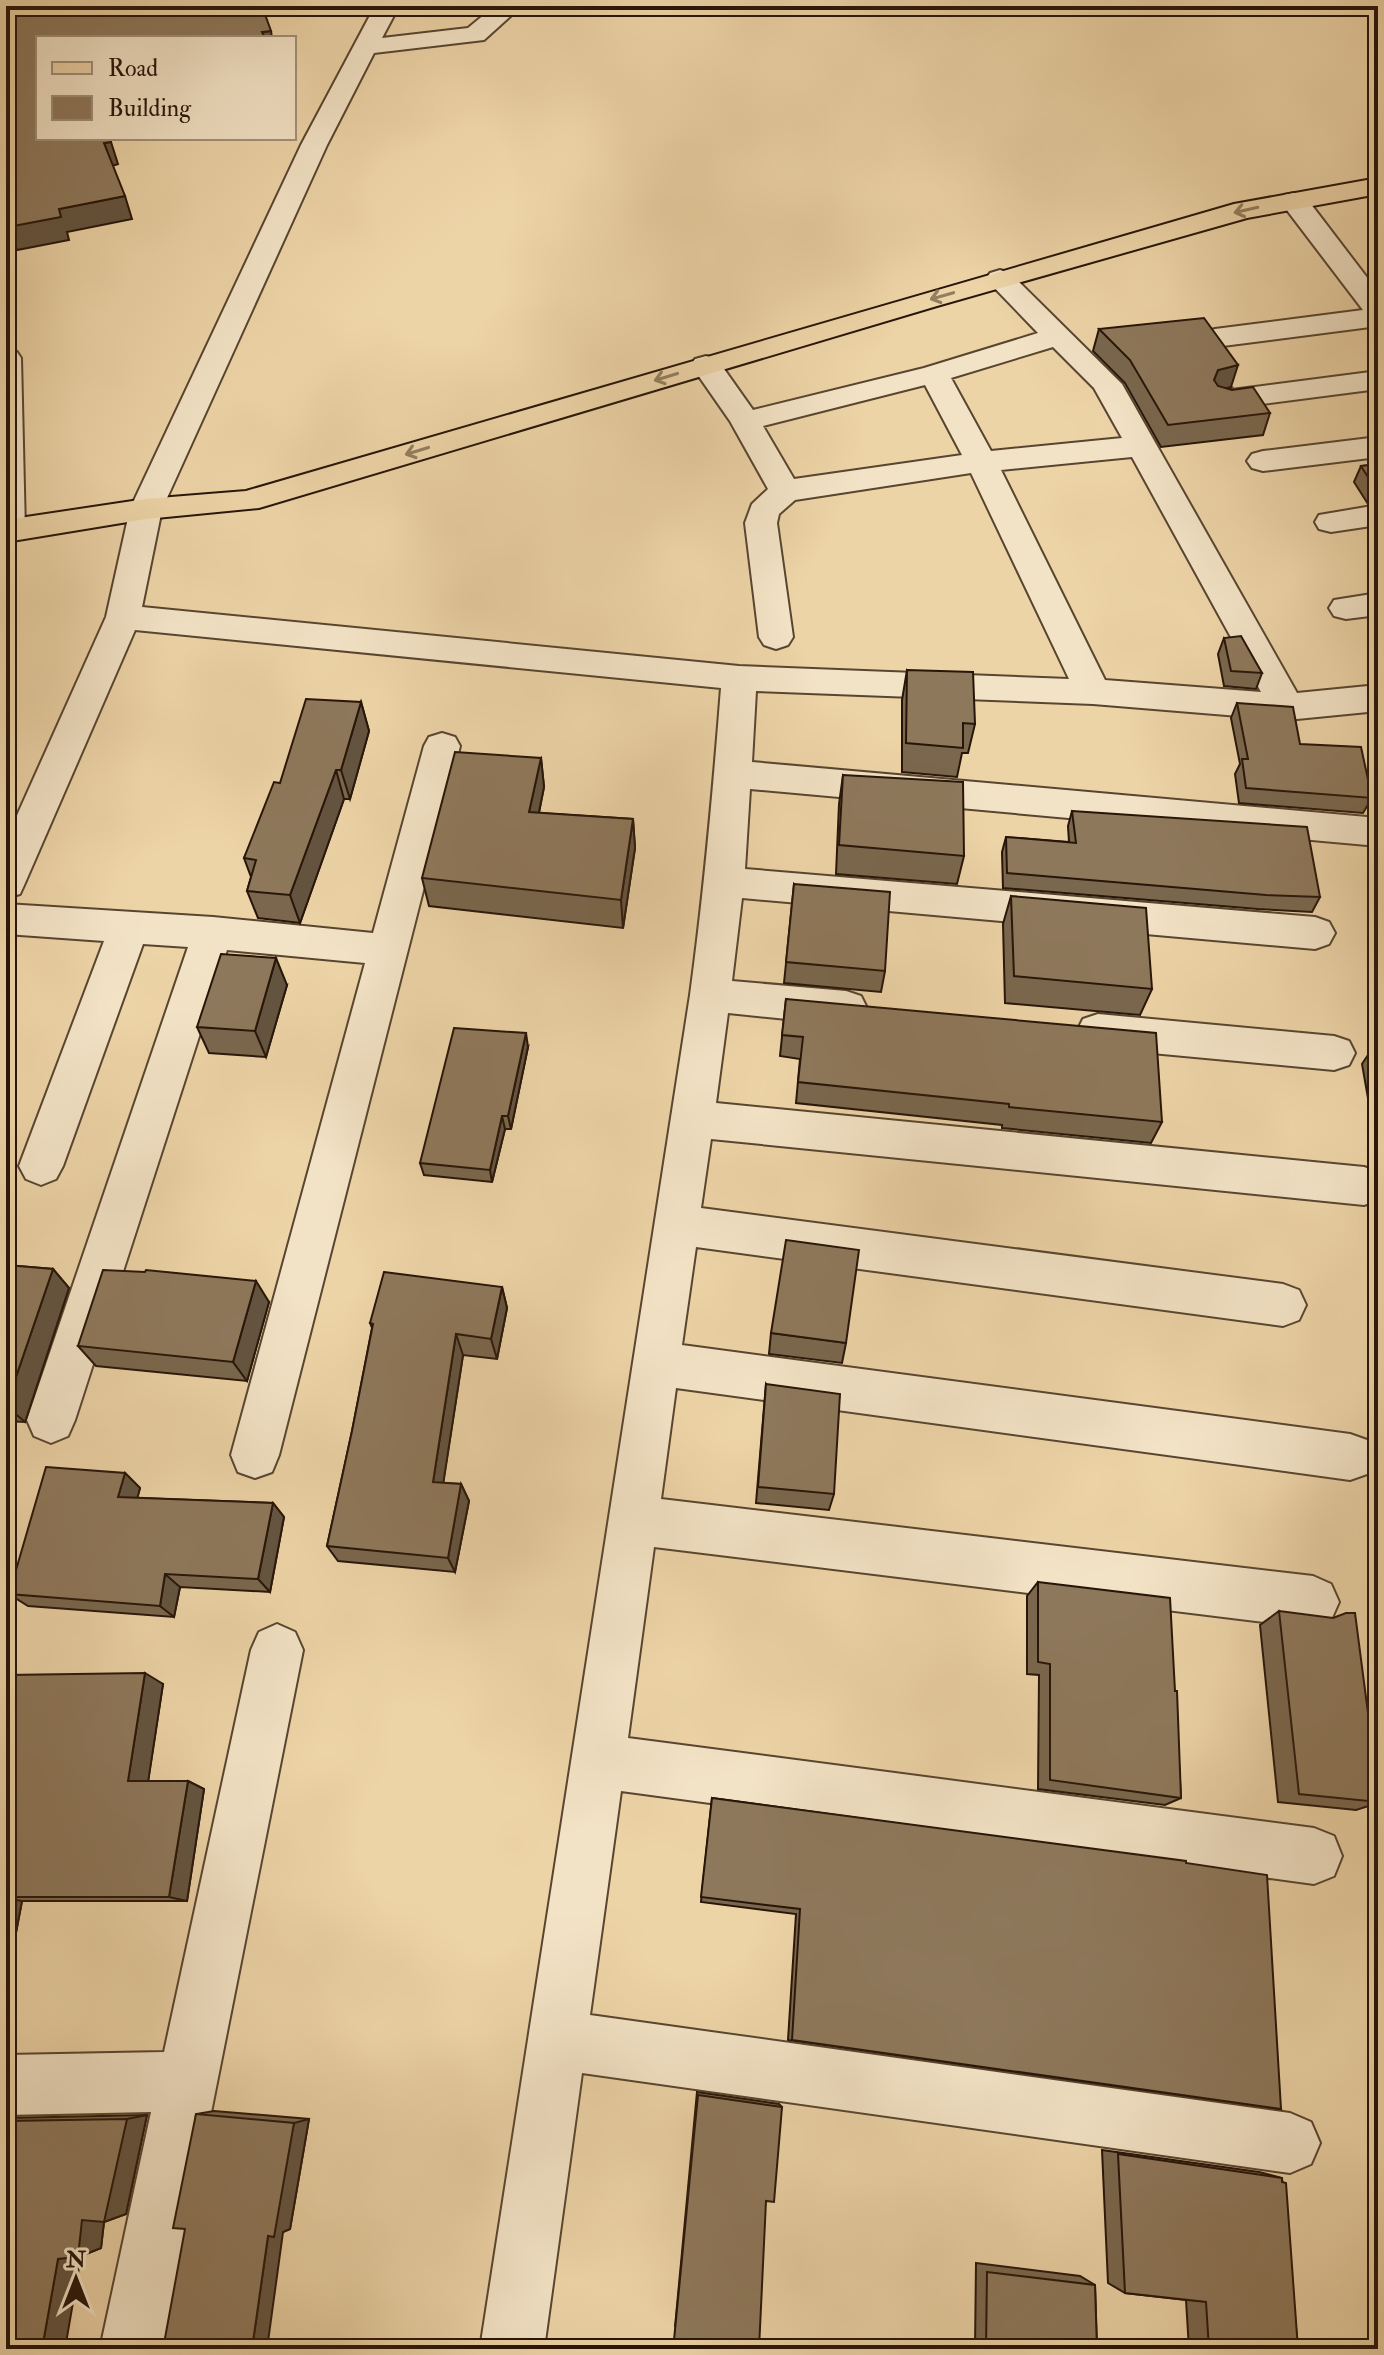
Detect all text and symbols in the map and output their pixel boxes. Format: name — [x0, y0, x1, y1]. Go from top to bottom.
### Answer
legend — [36, 36, 296, 140]
text: Road — [108, 53, 158, 84]
text: Building — [108, 93, 192, 124]
one-way arrow — [1234, 203, 1260, 218]
one-way arrow — [930, 289, 956, 304]
one-way arrow — [653, 370, 679, 385]
one-way arrow — [404, 444, 430, 459]
north arrow — [36, 2239, 116, 2319]
text: N — [65, 2246, 86, 2274]

